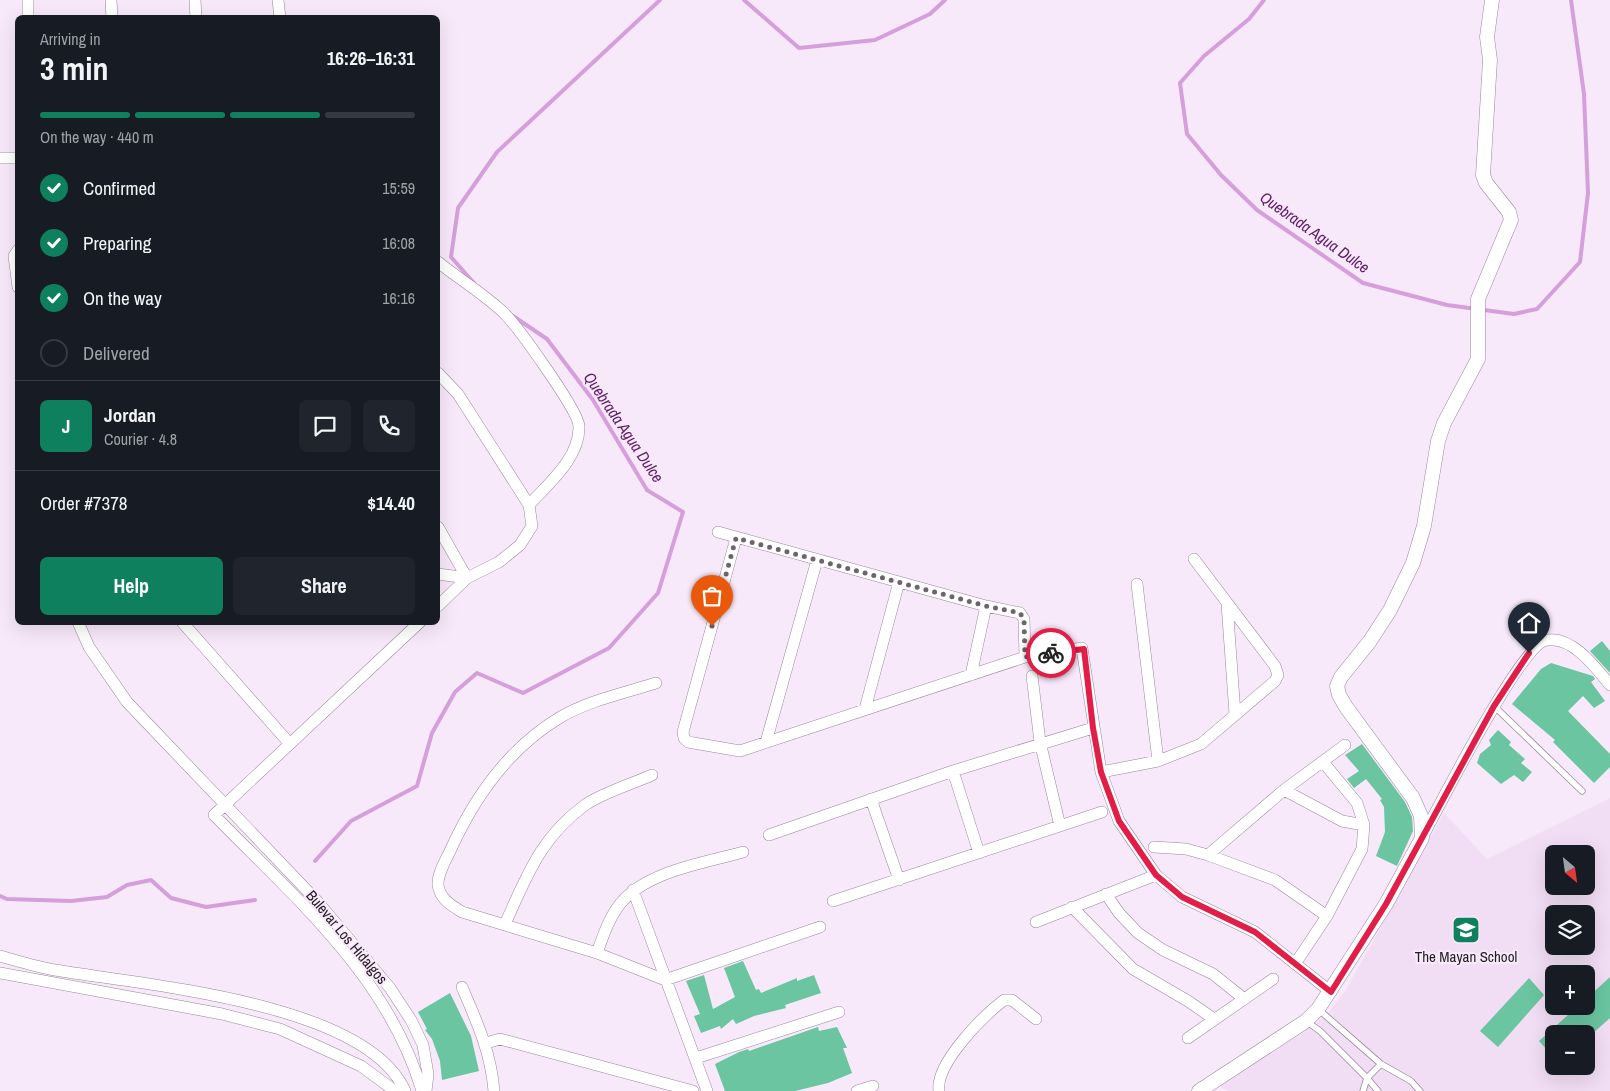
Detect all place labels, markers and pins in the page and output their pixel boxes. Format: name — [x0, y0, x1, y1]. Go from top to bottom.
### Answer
pin — [691, 575, 733, 626]
pin — [1508, 602, 1550, 653]
school or university icon: The Mayan School — [1451, 915, 1481, 945]
place label: The Mayan School — [1415, 946, 1517, 967]

